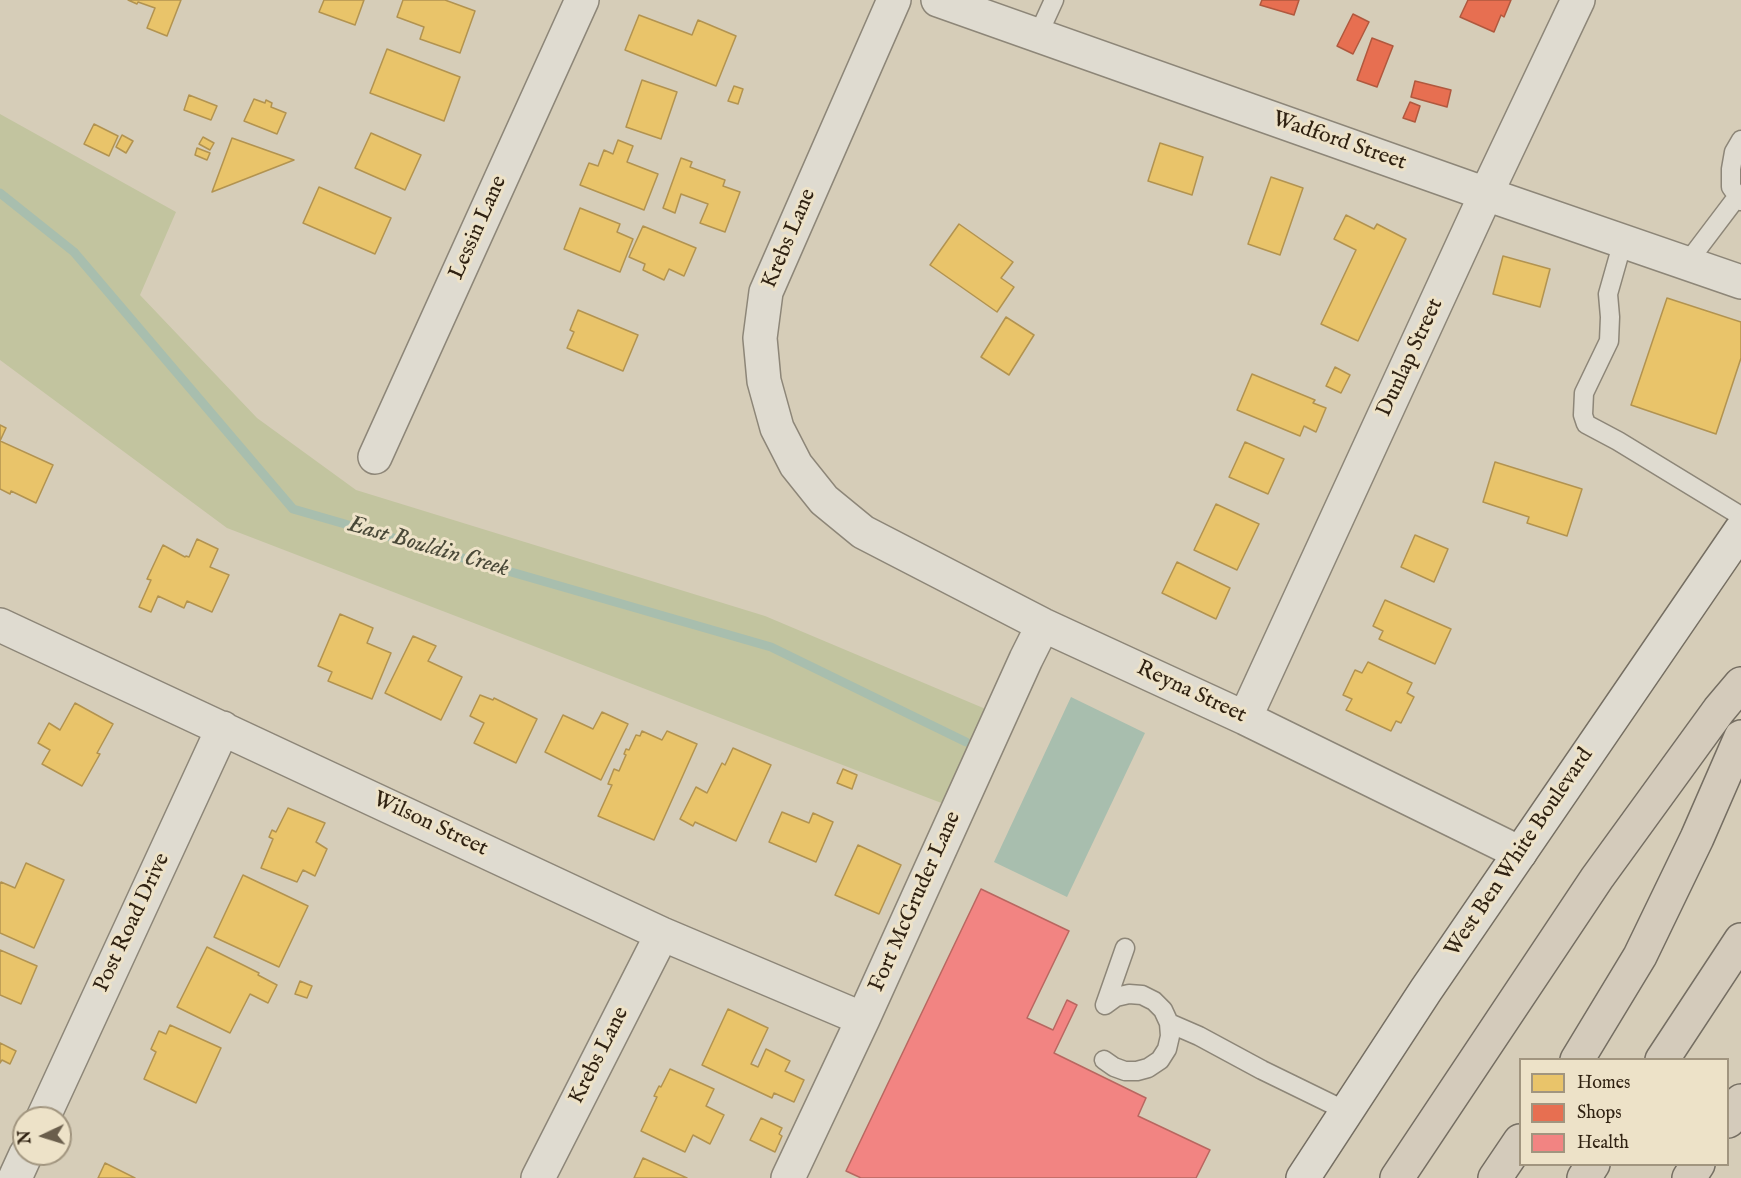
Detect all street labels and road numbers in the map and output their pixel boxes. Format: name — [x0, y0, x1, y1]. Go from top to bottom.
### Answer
street label: Wadford Street — [1269, 107, 1409, 177]
street label: Lessin Lane — [444, 172, 514, 284]
street label: Krebs Lane — [757, 185, 823, 293]
street label: Dunlap Street — [1372, 295, 1450, 421]
street label: Reyna Street — [1132, 656, 1250, 730]
street label: West Ben White Boulevard — [1440, 744, 1600, 962]
street label: Wilson Street — [368, 787, 492, 863]
street label: Fort McGruder Lane — [864, 808, 968, 996]
street label: Post Road Drive — [89, 849, 177, 997]
street label: Krebs Lane — [564, 1003, 636, 1109]

